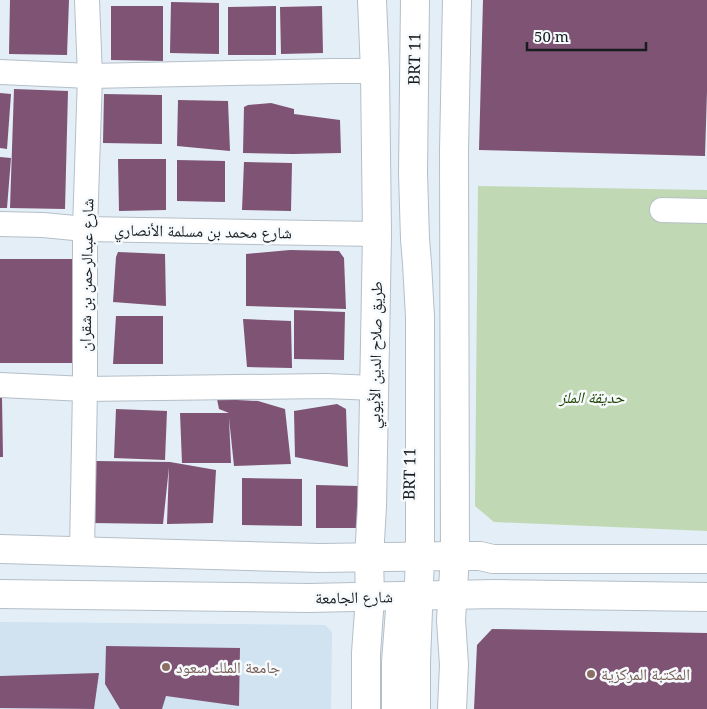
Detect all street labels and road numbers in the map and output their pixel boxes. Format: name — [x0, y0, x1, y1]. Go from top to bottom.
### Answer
street label: BRT 11 — [403, 33, 425, 85]
street label: شارع عبدالرحمن بن شقران — [74, 198, 98, 352]
street label: شارع محمد بن مسلمة الأنصاري — [114, 218, 292, 246]
street label: طريق صلاح الدين الأيوبي — [363, 281, 389, 429]
street label: BRT 11 — [398, 448, 420, 500]
street label: شارع الجامعة — [315, 585, 393, 609]

